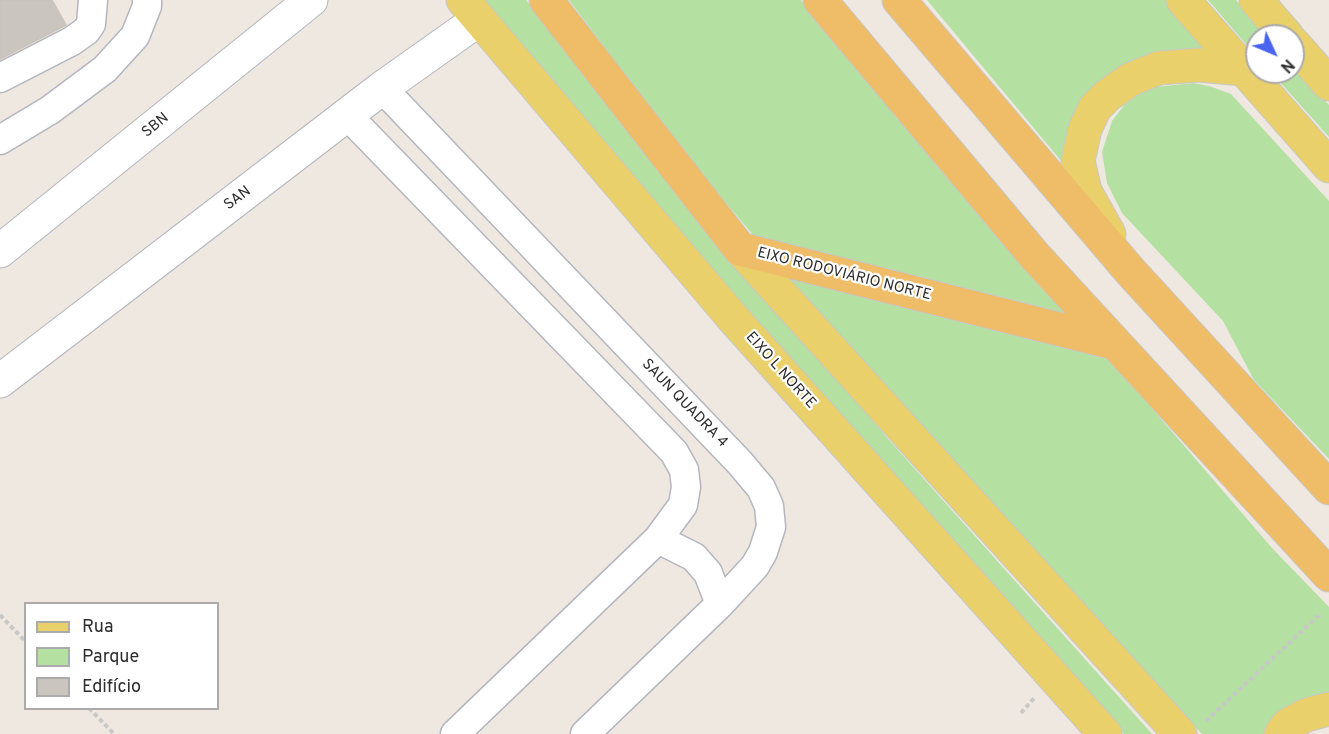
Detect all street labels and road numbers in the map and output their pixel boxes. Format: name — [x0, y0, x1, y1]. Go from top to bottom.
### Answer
street label: SBN — [139, 110, 173, 142]
street label: SAN — [221, 183, 255, 215]
street label: EIXO RODOVIÁRIO NORTE — [755, 245, 933, 305]
street label: EIXO L NORTE — [741, 329, 819, 413]
street label: SAUN QUADRA 4 — [637, 356, 731, 452]

